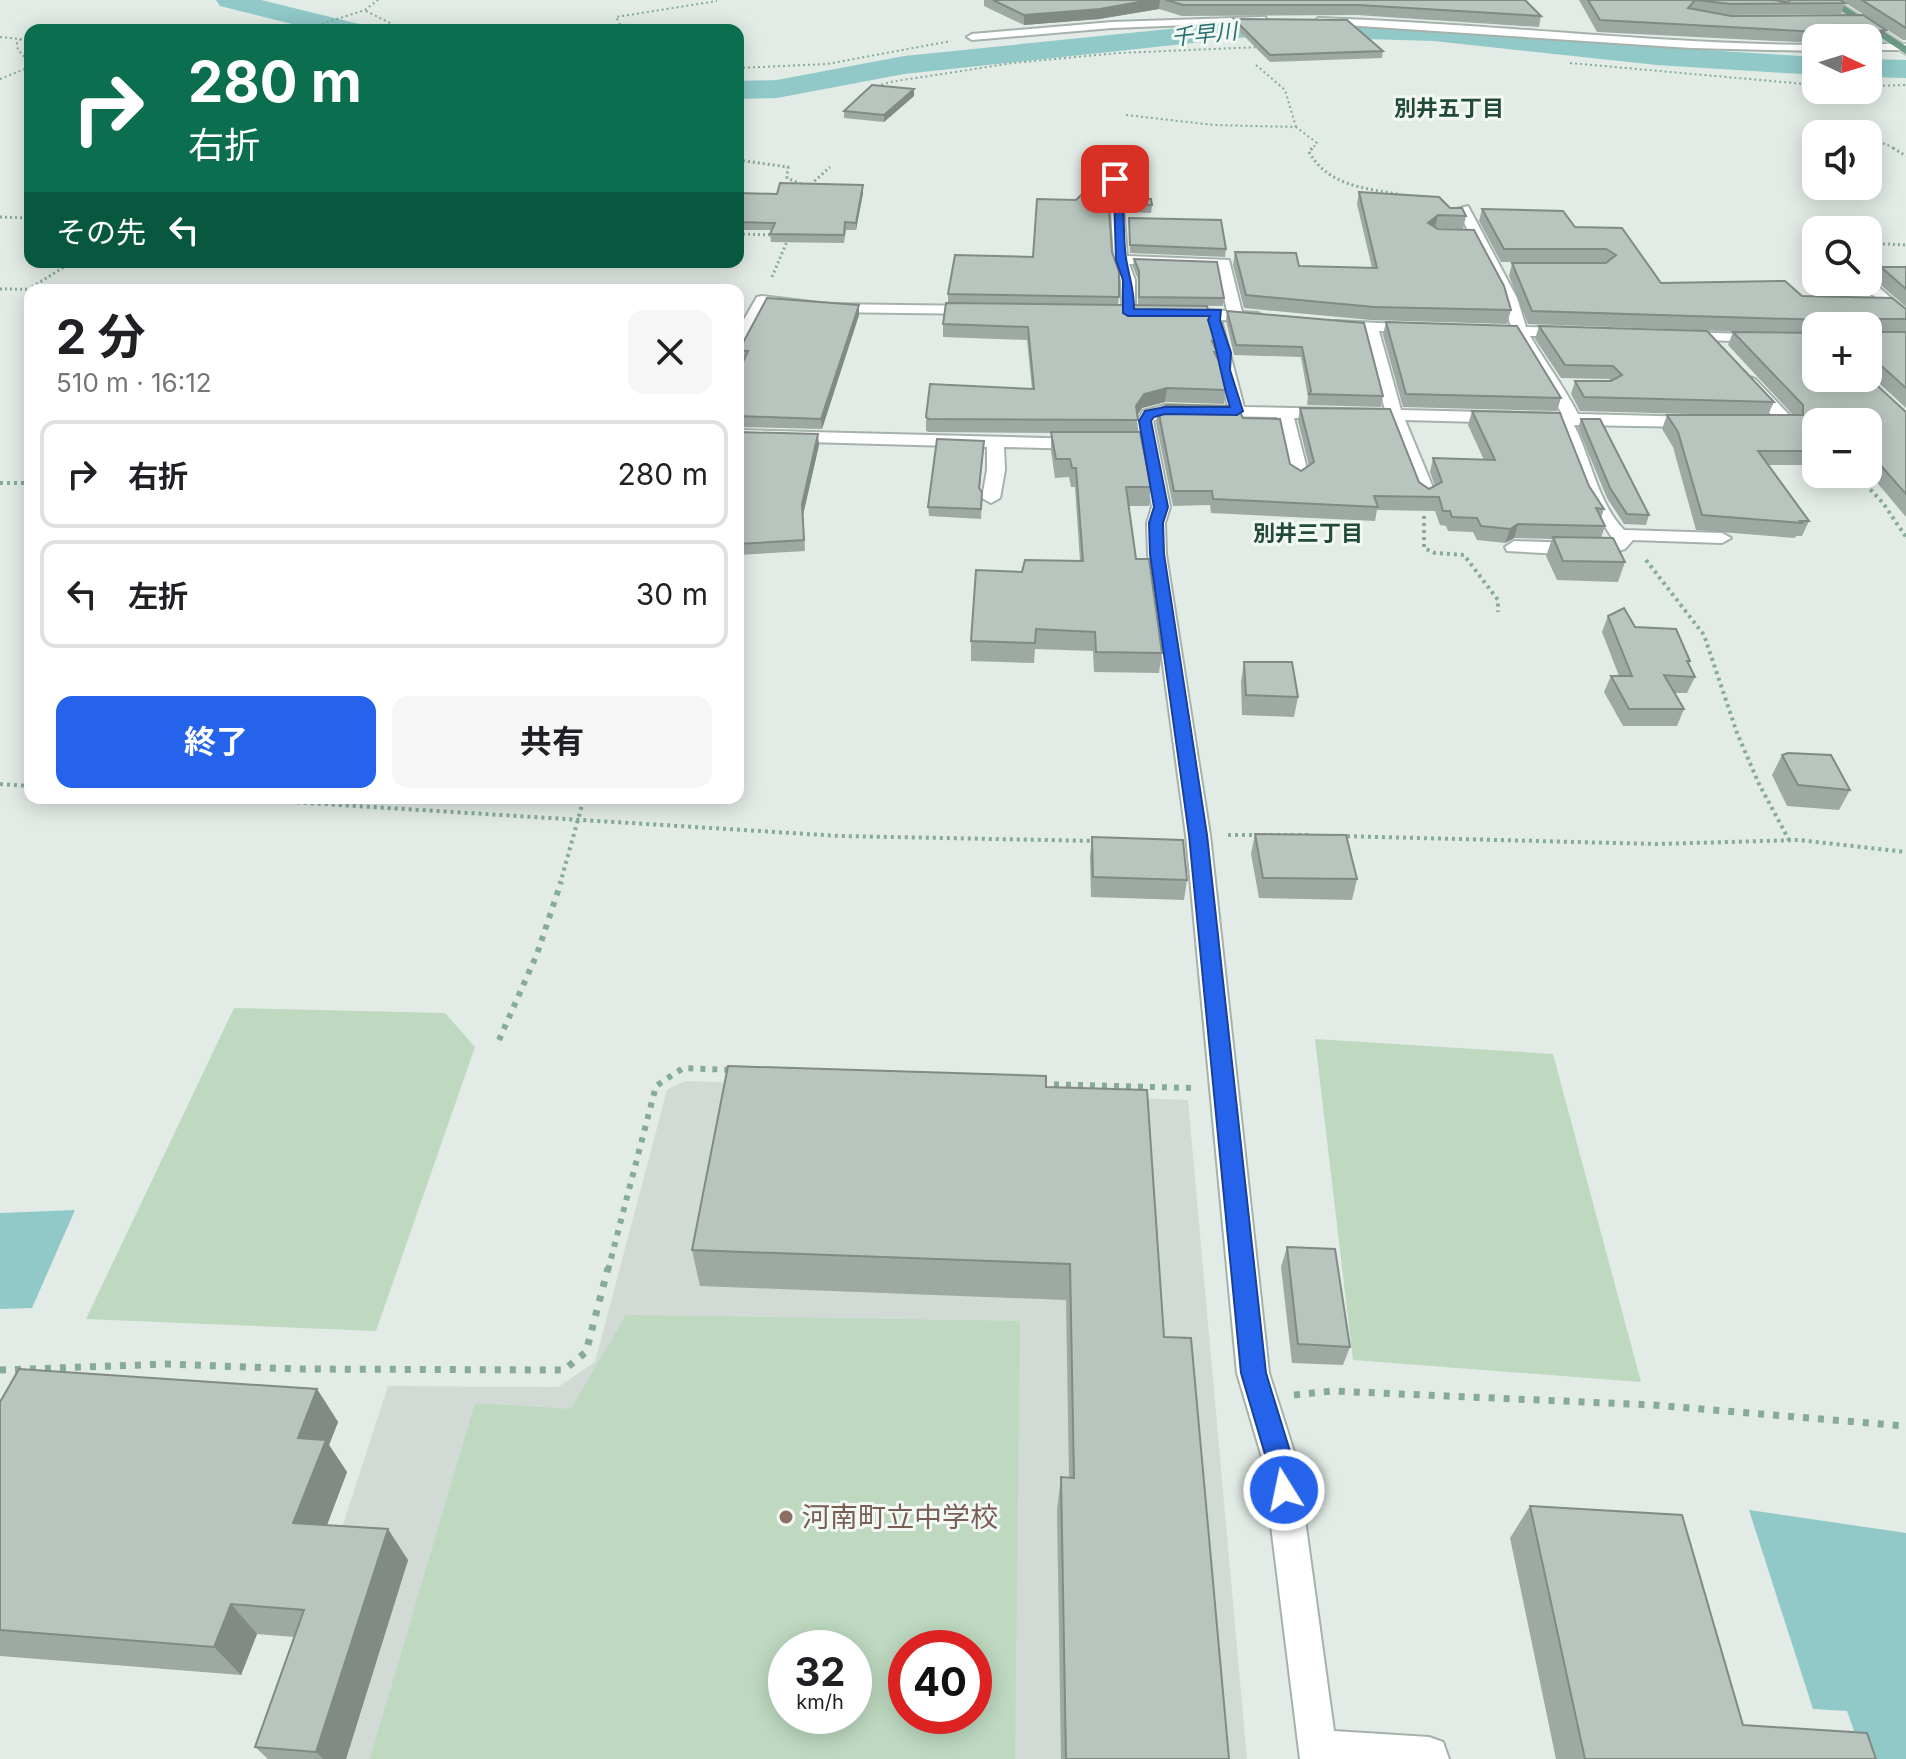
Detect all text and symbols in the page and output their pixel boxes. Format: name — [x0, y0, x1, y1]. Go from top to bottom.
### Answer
water label: 千早川 — [1170, 17, 1240, 50]
north arrow — [1802, 24, 1882, 104]
map controls — [1802, 24, 1882, 488]
text: 280 m — [188, 48, 362, 116]
icon: right — [56, 56, 160, 160]
district label: 別井五丁目 — [1394, 95, 1504, 121]
button: sound — [1802, 120, 1882, 200]
text: 右折 — [188, 123, 260, 167]
pin — [1081, 145, 1149, 213]
icon: arrive — [1093, 157, 1137, 201]
icon: left — [162, 208, 206, 252]
text: その先 — [56, 214, 146, 250]
button: search — [1802, 216, 1882, 296]
text: 2 分 — [56, 307, 146, 366]
button: close — [628, 310, 712, 394]
button: + — [1802, 312, 1882, 392]
text: 510 m · 16:12 — [56, 367, 212, 398]
button: − — [1802, 408, 1882, 488]
icon: right — [60, 452, 104, 496]
text: 280 m — [618, 456, 708, 492]
text: 右折 — [128, 458, 188, 494]
district label: 別井三丁目 — [1253, 520, 1363, 546]
icon: left — [60, 572, 104, 616]
text: 30 m — [636, 576, 708, 612]
text: 左折 — [128, 578, 188, 614]
button: 終了 — [56, 696, 376, 788]
button: 共有 — [392, 696, 712, 788]
position arrow — [1242, 1448, 1326, 1532]
place label: 河南町立中学校 — [802, 1500, 998, 1534]
marker: 河南町立中学校 — [777, 1508, 795, 1526]
speed limit sign: 40 — [888, 1630, 992, 1734]
text: 32 — [794, 1647, 846, 1696]
text: km/h — [796, 1690, 844, 1714]

